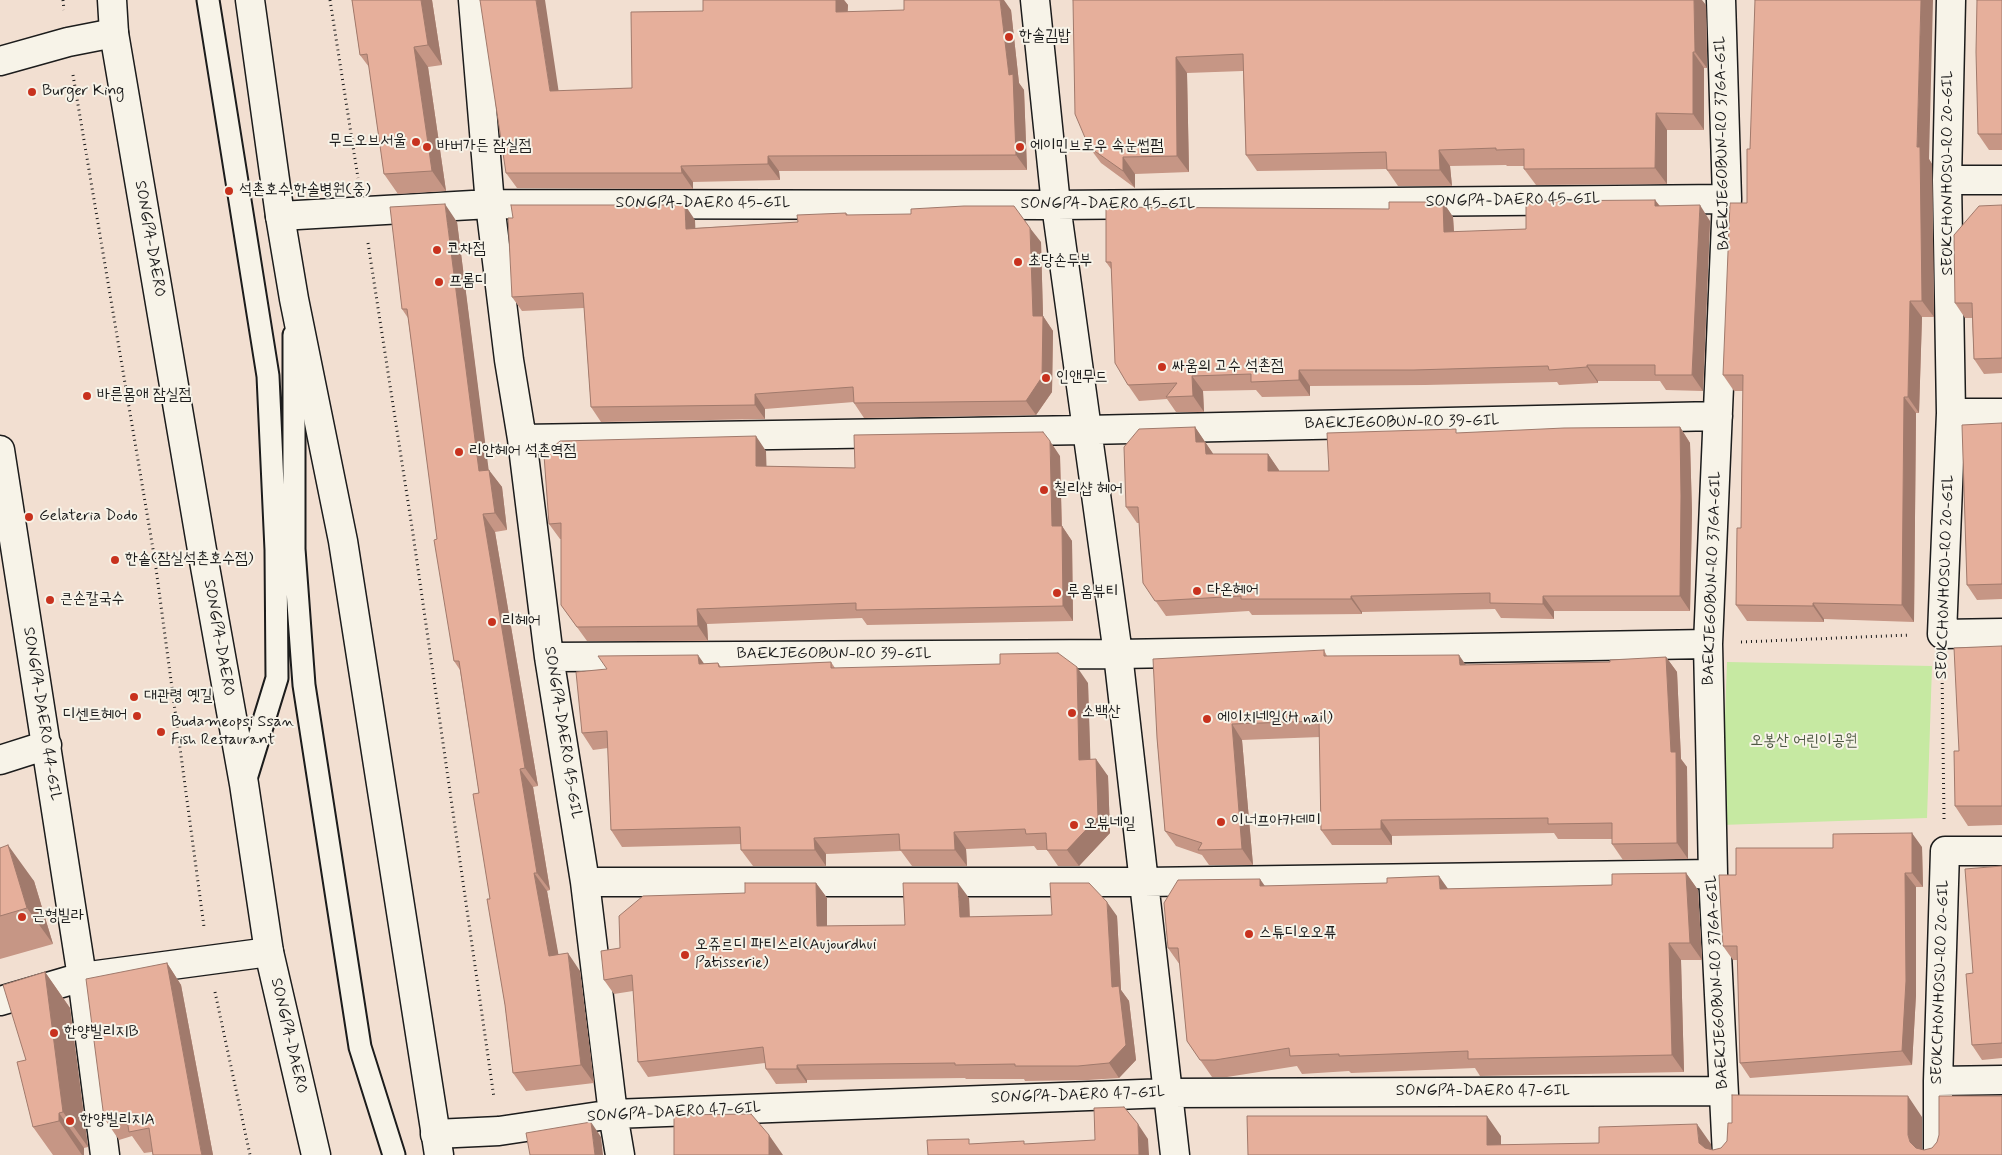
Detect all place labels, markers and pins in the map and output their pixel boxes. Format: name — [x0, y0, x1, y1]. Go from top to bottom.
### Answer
place label: 한솔김밥 — [1019, 27, 1070, 47]
marker: 한솔김밥 — [1003, 31, 1015, 43]
place label: Burger King — [42, 82, 124, 102]
marker: Burger King — [26, 86, 38, 98]
place label: 무드오브서울 — [329, 132, 406, 152]
marker: 무드오브서울 — [410, 136, 422, 148]
place label: 바버가든 잠실점 — [437, 137, 531, 157]
place label: 에이민브로우 속눈썹펌 — [1030, 137, 1163, 157]
marker: 바버가든 잠실점 — [421, 141, 433, 153]
marker: 에이민브로우 속눈썹펌 — [1014, 141, 1026, 153]
place label: 석촌호수.한솔병원(중) — [239, 181, 371, 201]
marker: 석촌호수.한솔병원(중) — [223, 185, 235, 197]
place label: 코차점 — [447, 240, 486, 260]
marker: 코차점 — [431, 244, 443, 256]
place label: 초당손두부 — [1028, 252, 1092, 272]
marker: 초당손두부 — [1012, 256, 1024, 268]
place label: 프롬디 — [449, 272, 488, 292]
marker: 프롬디 — [433, 276, 445, 288]
place label: 싸움의 고수 석촌점 — [1172, 357, 1284, 377]
marker: 싸움의 고수 석촌점 — [1156, 361, 1168, 373]
place label: 인앤무드 — [1056, 368, 1108, 388]
marker: 인앤무드 — [1040, 372, 1052, 384]
place label: 바른몸애 잠실점 — [97, 386, 191, 406]
marker: 바른몸애 잠실점 — [81, 390, 93, 402]
place label: 리안헤어 석촌역점 — [469, 442, 576, 462]
marker: 리안헤어 석촌역점 — [453, 446, 465, 458]
place label: 칠리샵 헤어 — [1054, 480, 1123, 500]
marker: 칠리샵 헤어 — [1038, 484, 1050, 496]
place label: Gelateria Dodo — [39, 507, 138, 527]
marker: Gelateria Dodo — [23, 511, 35, 523]
place label: 한솥(잠실석촌호수점) — [125, 550, 253, 570]
marker: 한솥(잠실석촌호수점) — [109, 554, 121, 566]
place label: 다온헤어 — [1207, 581, 1258, 601]
place label: 루옴뷰티 — [1067, 583, 1118, 603]
marker: 다온헤어 — [1191, 585, 1203, 597]
marker: 루옴뷰티 — [1051, 587, 1063, 599]
place label: 큰손칼국수 — [60, 590, 124, 610]
marker: 큰손칼국수 — [44, 594, 56, 606]
place label: 리헤어 — [502, 612, 541, 632]
marker: 리헤어 — [486, 616, 498, 628]
place label: 대관령 옛길 — [144, 687, 213, 707]
marker: 대관령 옛길 — [128, 691, 140, 703]
place label: 소백산 — [1082, 703, 1121, 723]
place label: 디센트헤어 — [63, 706, 127, 726]
marker: 소백산 — [1066, 707, 1078, 719]
place label: 에이치네일(H nail) — [1217, 709, 1333, 729]
marker: 디센트헤어 — [131, 710, 143, 722]
place label: Budameopsi Ssan Fish Restaurant — [171, 713, 294, 751]
marker: 에이치네일(H nail) — [1201, 713, 1213, 725]
marker: Budameopsi Ssan Fish Restaurant — [155, 726, 167, 738]
place label: 이너프아카데미 — [1231, 812, 1321, 832]
place label: 오뷰네일 — [1084, 815, 1136, 835]
marker: 이너프아카데미 — [1215, 816, 1227, 828]
marker: 오뷰네일 — [1068, 819, 1080, 831]
place label: 근형빌라 — [32, 907, 84, 927]
marker: 근형빌라 — [16, 911, 28, 923]
place label: 스튜디오오퓨 — [1259, 924, 1336, 944]
marker: 스튜디오오퓨 — [1243, 928, 1255, 940]
place label: 오쥬르디 파티스리(Aujourdhui Patisserie) — [695, 936, 876, 974]
marker: 오쥬르디 파티스리(Aujourdhui Patisserie) — [679, 949, 691, 961]
place label: 한양빌리지B — [64, 1023, 139, 1043]
marker: 한양빌리지B — [48, 1027, 60, 1039]
place label: 한양빌리지A — [80, 1111, 155, 1131]
marker: 한양빌리지A — [64, 1115, 76, 1127]

